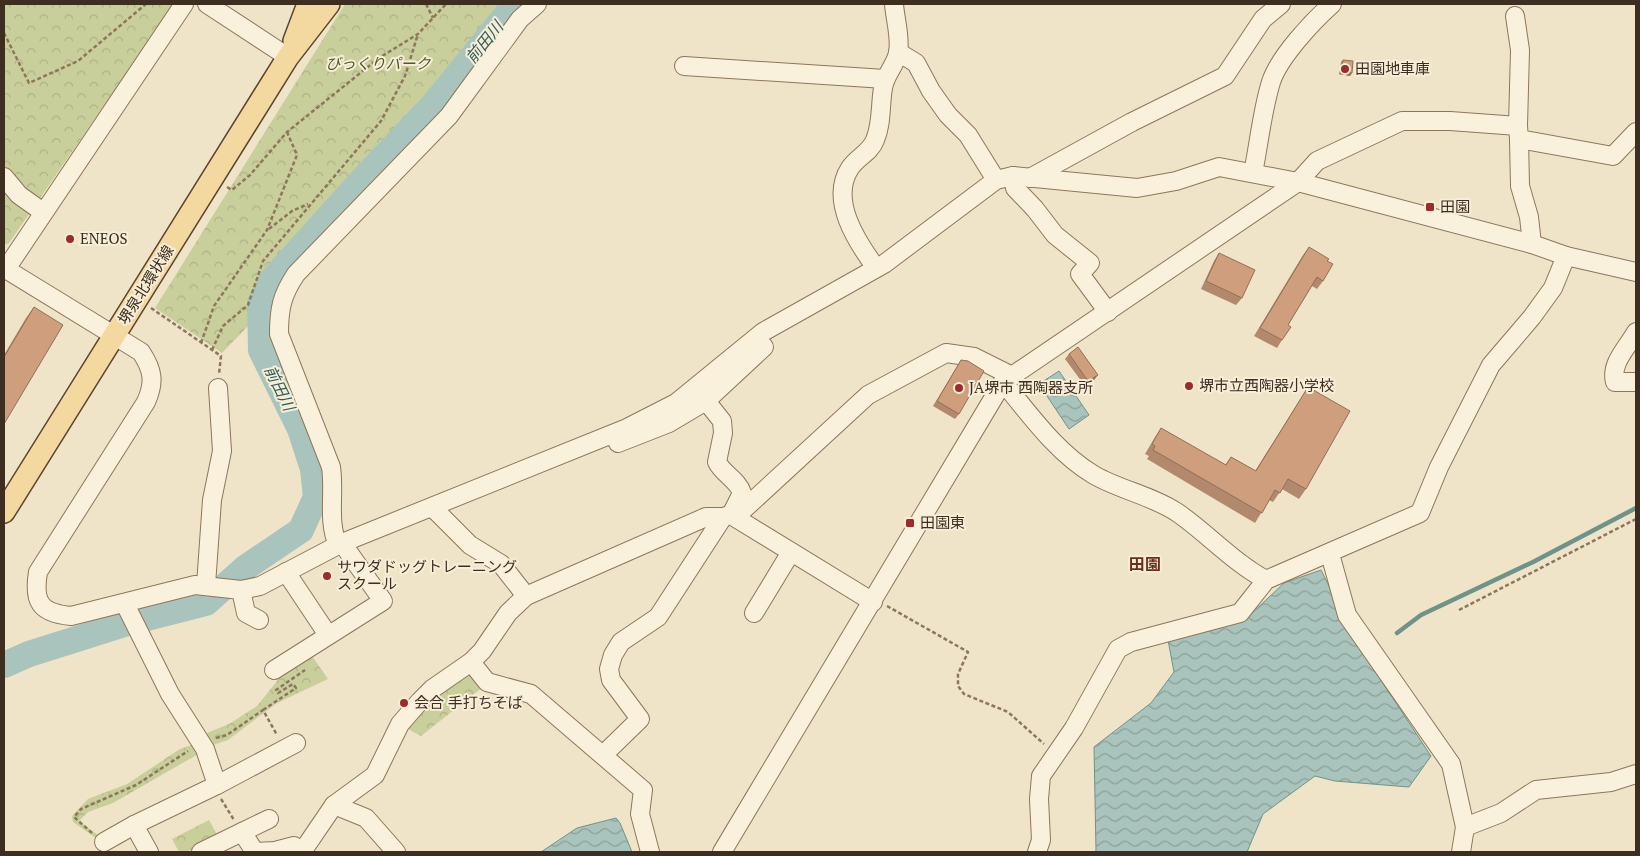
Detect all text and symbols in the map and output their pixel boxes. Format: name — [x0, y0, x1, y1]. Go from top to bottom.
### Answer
water label: 前田川 — [460, 15, 509, 68]
park label: びっくりパーク — [325, 53, 431, 73]
place label: 田園地車庫 — [1355, 58, 1430, 78]
marker: 田園地車庫 — [1339, 63, 1351, 75]
place label: 田園 — [1440, 196, 1470, 216]
marker: 田園 — [1424, 201, 1436, 213]
place label: ENEOS — [80, 228, 128, 248]
marker: ENEOS — [64, 233, 76, 245]
street label: 堺泉北環状線 — [113, 241, 177, 328]
water label: 前田川 — [260, 362, 301, 416]
place label: 堺市立西陶器小学校 — [1199, 375, 1334, 395]
place label: JA堺市 西陶器支所 — [969, 377, 1093, 397]
marker: 堺市立西陶器小学校 — [1183, 380, 1195, 392]
marker: JA堺市 西陶器支所 — [953, 382, 965, 394]
place label: 田園東 — [920, 512, 965, 532]
marker: 田園東 — [904, 517, 916, 529]
district label: 田園 — [1129, 553, 1161, 575]
place label: サワダドッグトレーニング スクール — [337, 556, 517, 593]
marker: サワダドッグトレーニング スクール — [321, 570, 333, 582]
place label: 会合 手打ちそば — [414, 692, 523, 712]
marker: 会合 手打ちそば — [398, 697, 410, 709]

